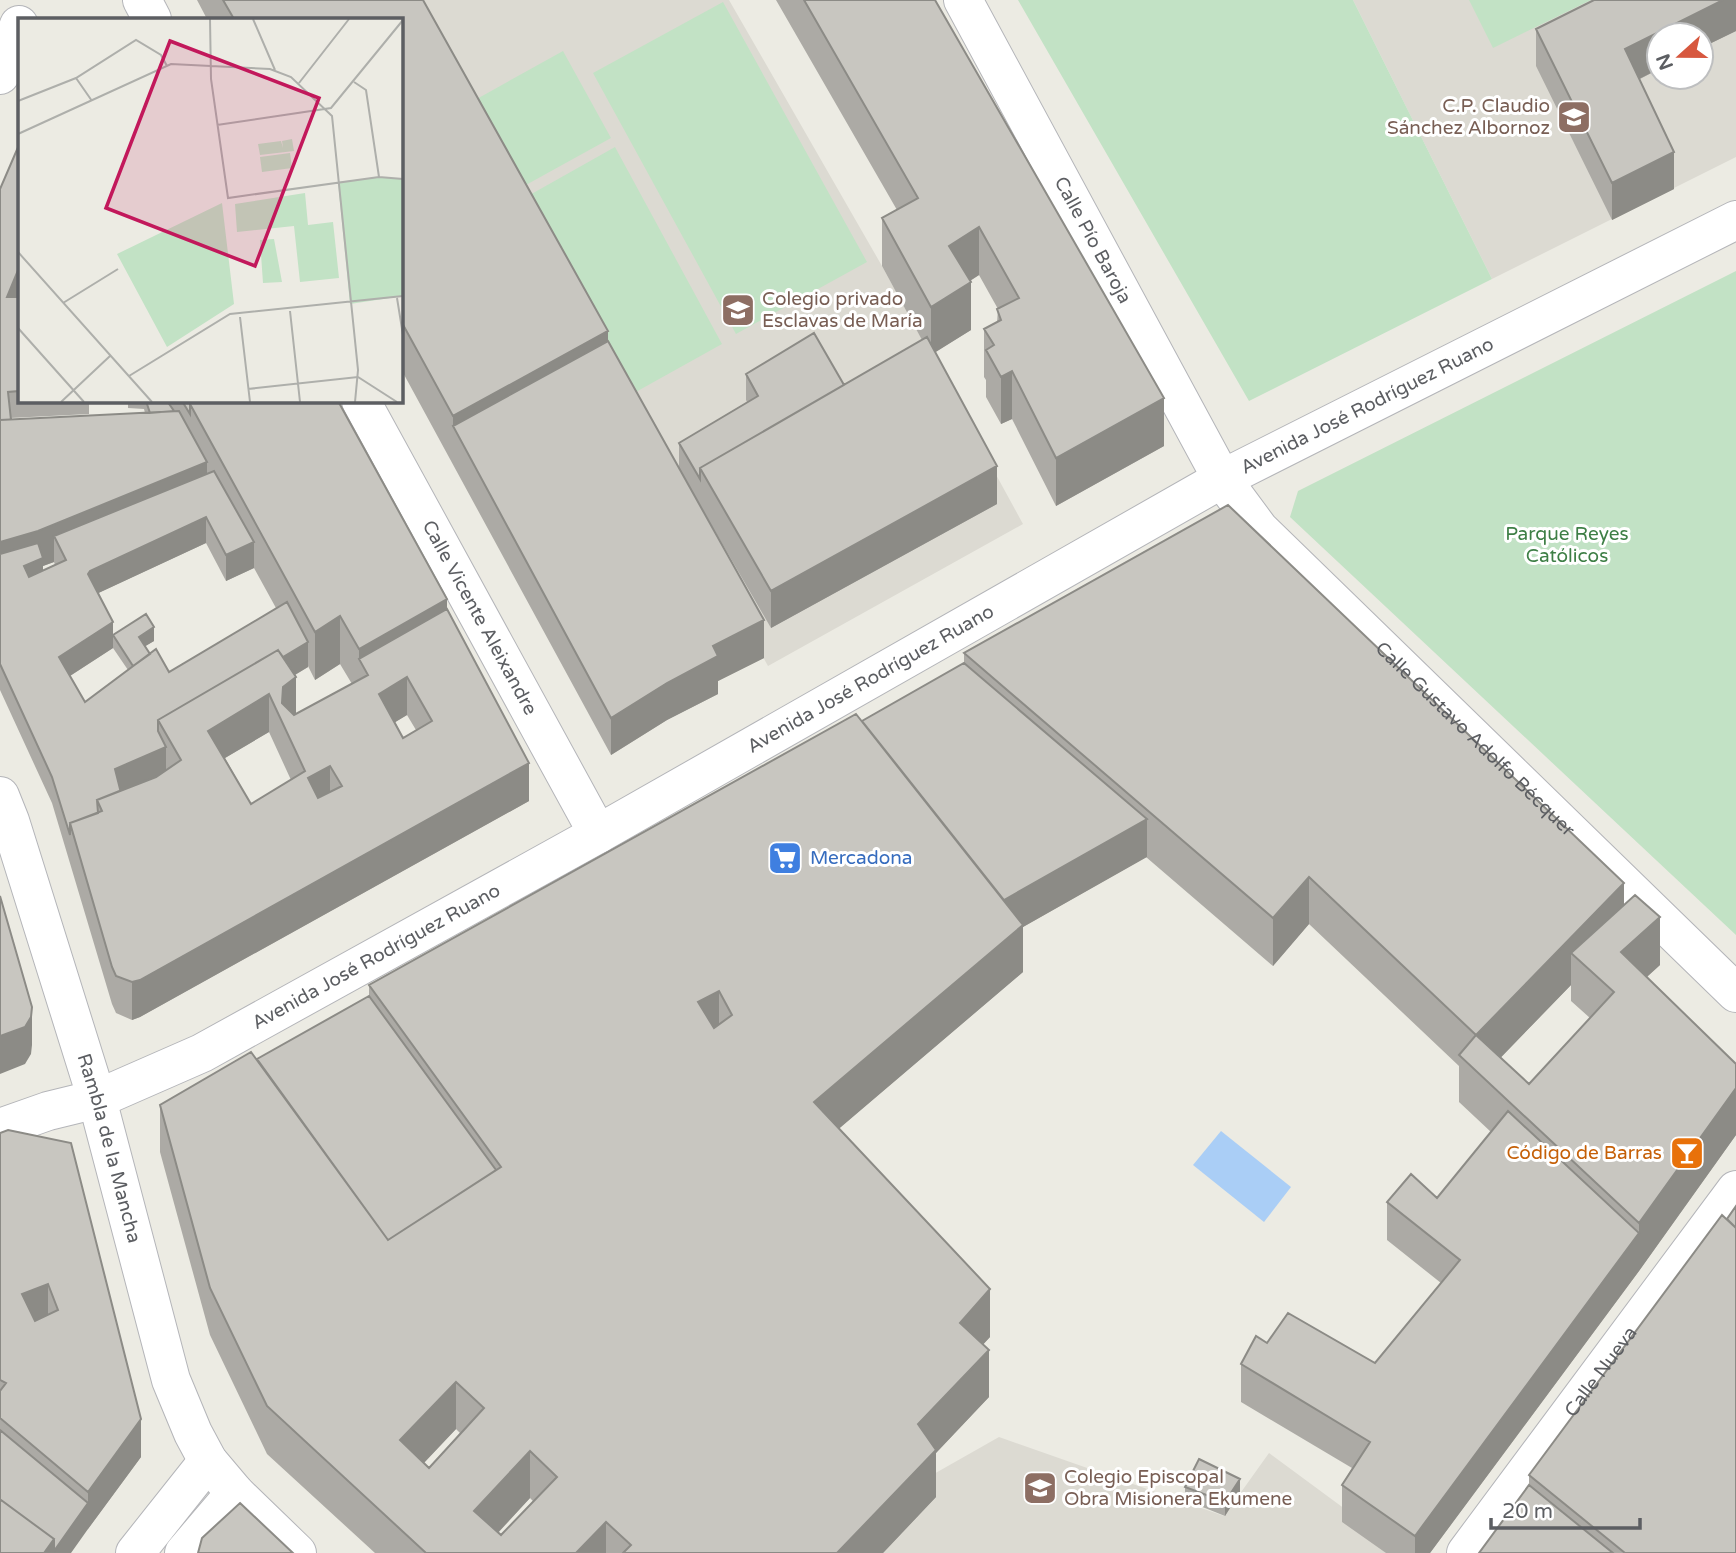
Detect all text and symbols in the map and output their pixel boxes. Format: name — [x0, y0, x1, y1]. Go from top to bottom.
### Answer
inset map — [18, 18, 402, 402]
north arrow — [1645, 21, 1715, 91]
text: N — [1652, 51, 1678, 73]
place label: C.P. Claudio Sánchez Albornoz — [1387, 95, 1550, 139]
school or university icon: C.P. Claudio Sánchez Albornoz — [1555, 98, 1593, 136]
street label: Calle Pío Baroja — [1050, 173, 1136, 307]
place label: Colegio privado Esclavas de María — [762, 288, 923, 332]
school or university icon: Colegio privado Esclavas de María — [719, 291, 757, 329]
street label: Avenida José Rodríguez Ruano — [1237, 333, 1497, 479]
street label: Calle Vicente Aleixandre — [417, 517, 542, 719]
park label: Parque Reyes Católicos — [1505, 523, 1629, 567]
street label: Avenida José Rodríguez Ruano — [743, 600, 998, 758]
street label: Calle Gustavo Adolfo Bécquer — [1371, 637, 1580, 841]
supermarket icon: Mercadona — [766, 839, 804, 877]
place label: Mercadona — [810, 847, 912, 869]
street label: Avenida José Rodríguez Ruano — [248, 879, 504, 1034]
street label: Rambla de la Mancha — [73, 1051, 145, 1245]
bar icon: Código de Barras — [1668, 1134, 1706, 1172]
place label: Código de Barras — [1506, 1142, 1662, 1164]
street label: Calle Nueva — [1560, 1322, 1642, 1421]
place label: Colegio Episcopal Obra Misionera Ekumene — [1064, 1466, 1292, 1510]
school or university icon: Colegio Episcopal Obra Misionera Ekumene — [1021, 1469, 1059, 1507]
scale bar — [1491, 1486, 1640, 1530]
text: 20 m — [1502, 1499, 1553, 1524]

